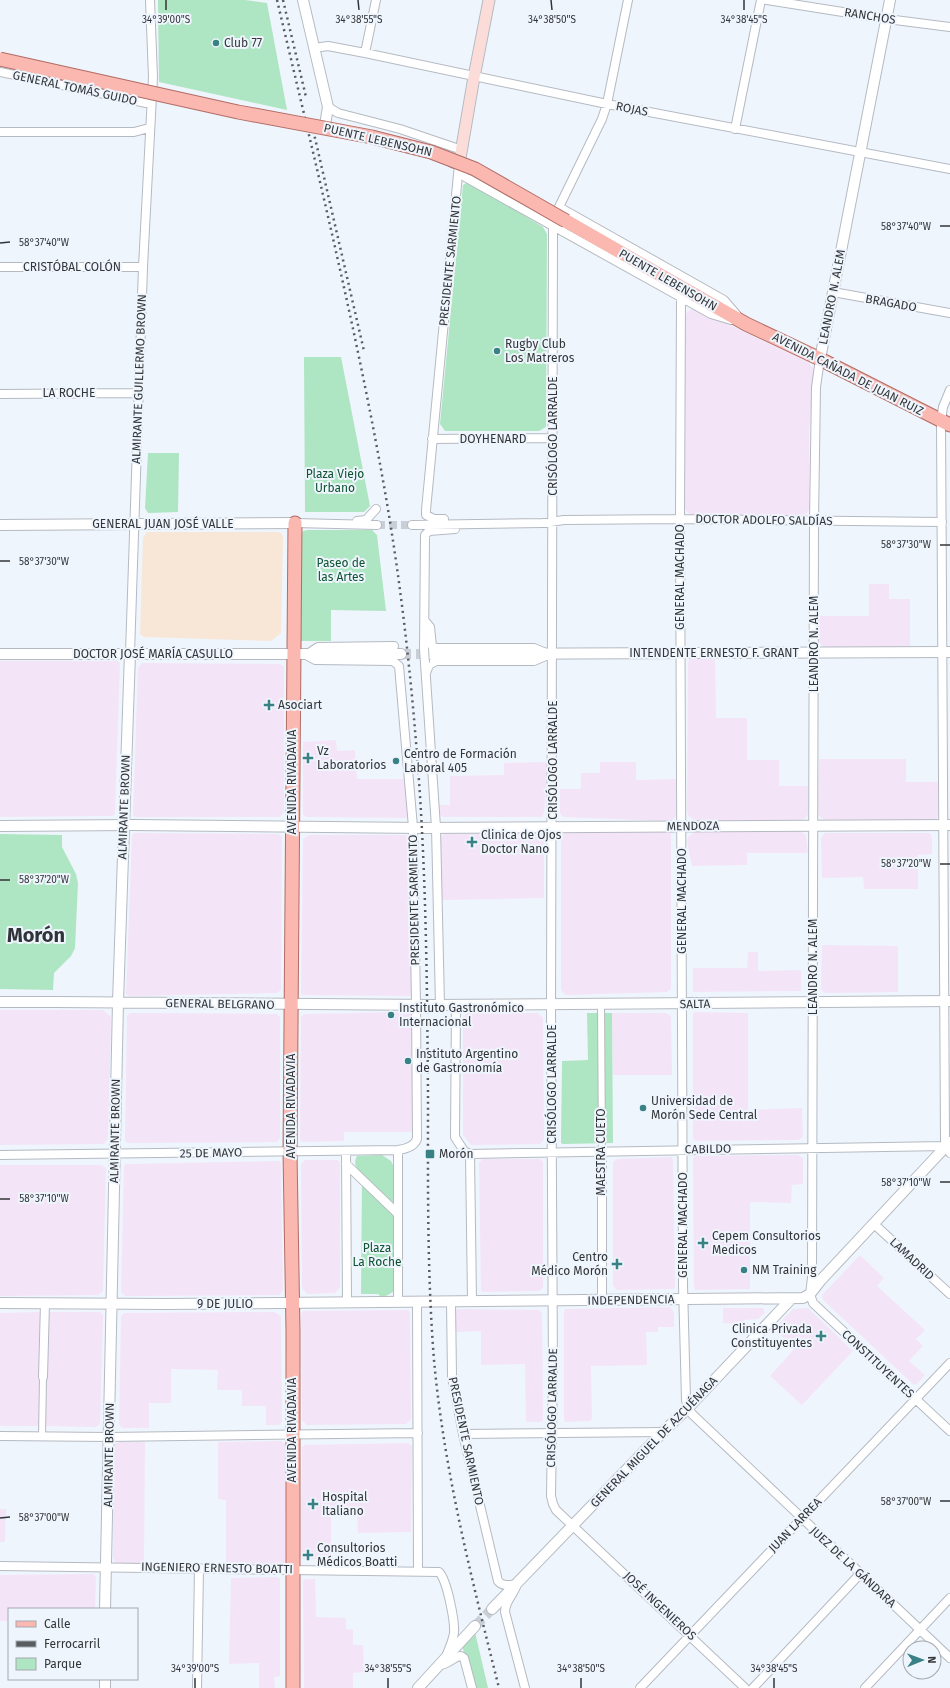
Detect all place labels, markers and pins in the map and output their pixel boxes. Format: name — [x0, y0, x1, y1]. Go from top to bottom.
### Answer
place label: Club 77 — [224, 36, 262, 50]
marker: Club 77 — [211, 38, 221, 48]
place label: Rugby Club Los Matreros — [505, 337, 575, 365]
marker: Rugby Club Los Matreros — [492, 346, 502, 356]
place label: Asociart — [278, 698, 323, 712]
marker: Asociart — [263, 699, 275, 711]
place label: Vz Laboratorios — [317, 744, 386, 772]
place label: Centro de Formación Laboral 405 — [404, 747, 517, 775]
marker: Vz Laboratorios — [302, 752, 314, 764]
marker: Centro de Formación Laboral 405 — [391, 756, 401, 766]
place label: Clinica de Ojos Doctor Nano — [481, 828, 562, 856]
marker: Clinica de Ojos Doctor Nano — [466, 836, 478, 848]
place label: Instituto Gastronómico Internacional — [399, 1001, 524, 1029]
marker: Instituto Gastronómico Internacional — [386, 1010, 396, 1020]
place label: Instituto Argentino de Gastronomía — [416, 1047, 518, 1075]
marker: Instituto Argentino de Gastronomía — [403, 1056, 413, 1066]
place label: Universidad de Morón Sede Central — [651, 1094, 758, 1122]
marker: Universidad de Morón Sede Central — [638, 1103, 648, 1113]
place label: Morón — [439, 1147, 474, 1161]
marker: Morón — [424, 1148, 436, 1160]
place label: Cepem Consultorios Medicos — [712, 1229, 821, 1257]
marker: Cepem Consultorios Medicos — [697, 1237, 709, 1249]
place label: Centro Médico Morón — [531, 1250, 608, 1278]
marker: Centro Médico Morón — [611, 1258, 623, 1270]
place label: NM Training — [752, 1263, 817, 1277]
marker: NM Training — [739, 1265, 749, 1275]
place label: Clinica Privada Constituyentes — [731, 1322, 812, 1350]
marker: Clinica Privada Constituyentes — [815, 1330, 827, 1342]
place label: Hospital Italiano — [322, 1490, 368, 1518]
marker: Hospital Italiano — [307, 1498, 319, 1510]
place label: Consultorios Médicos Boatti — [317, 1541, 398, 1569]
marker: Consultorios Médicos Boatti — [302, 1549, 314, 1561]

